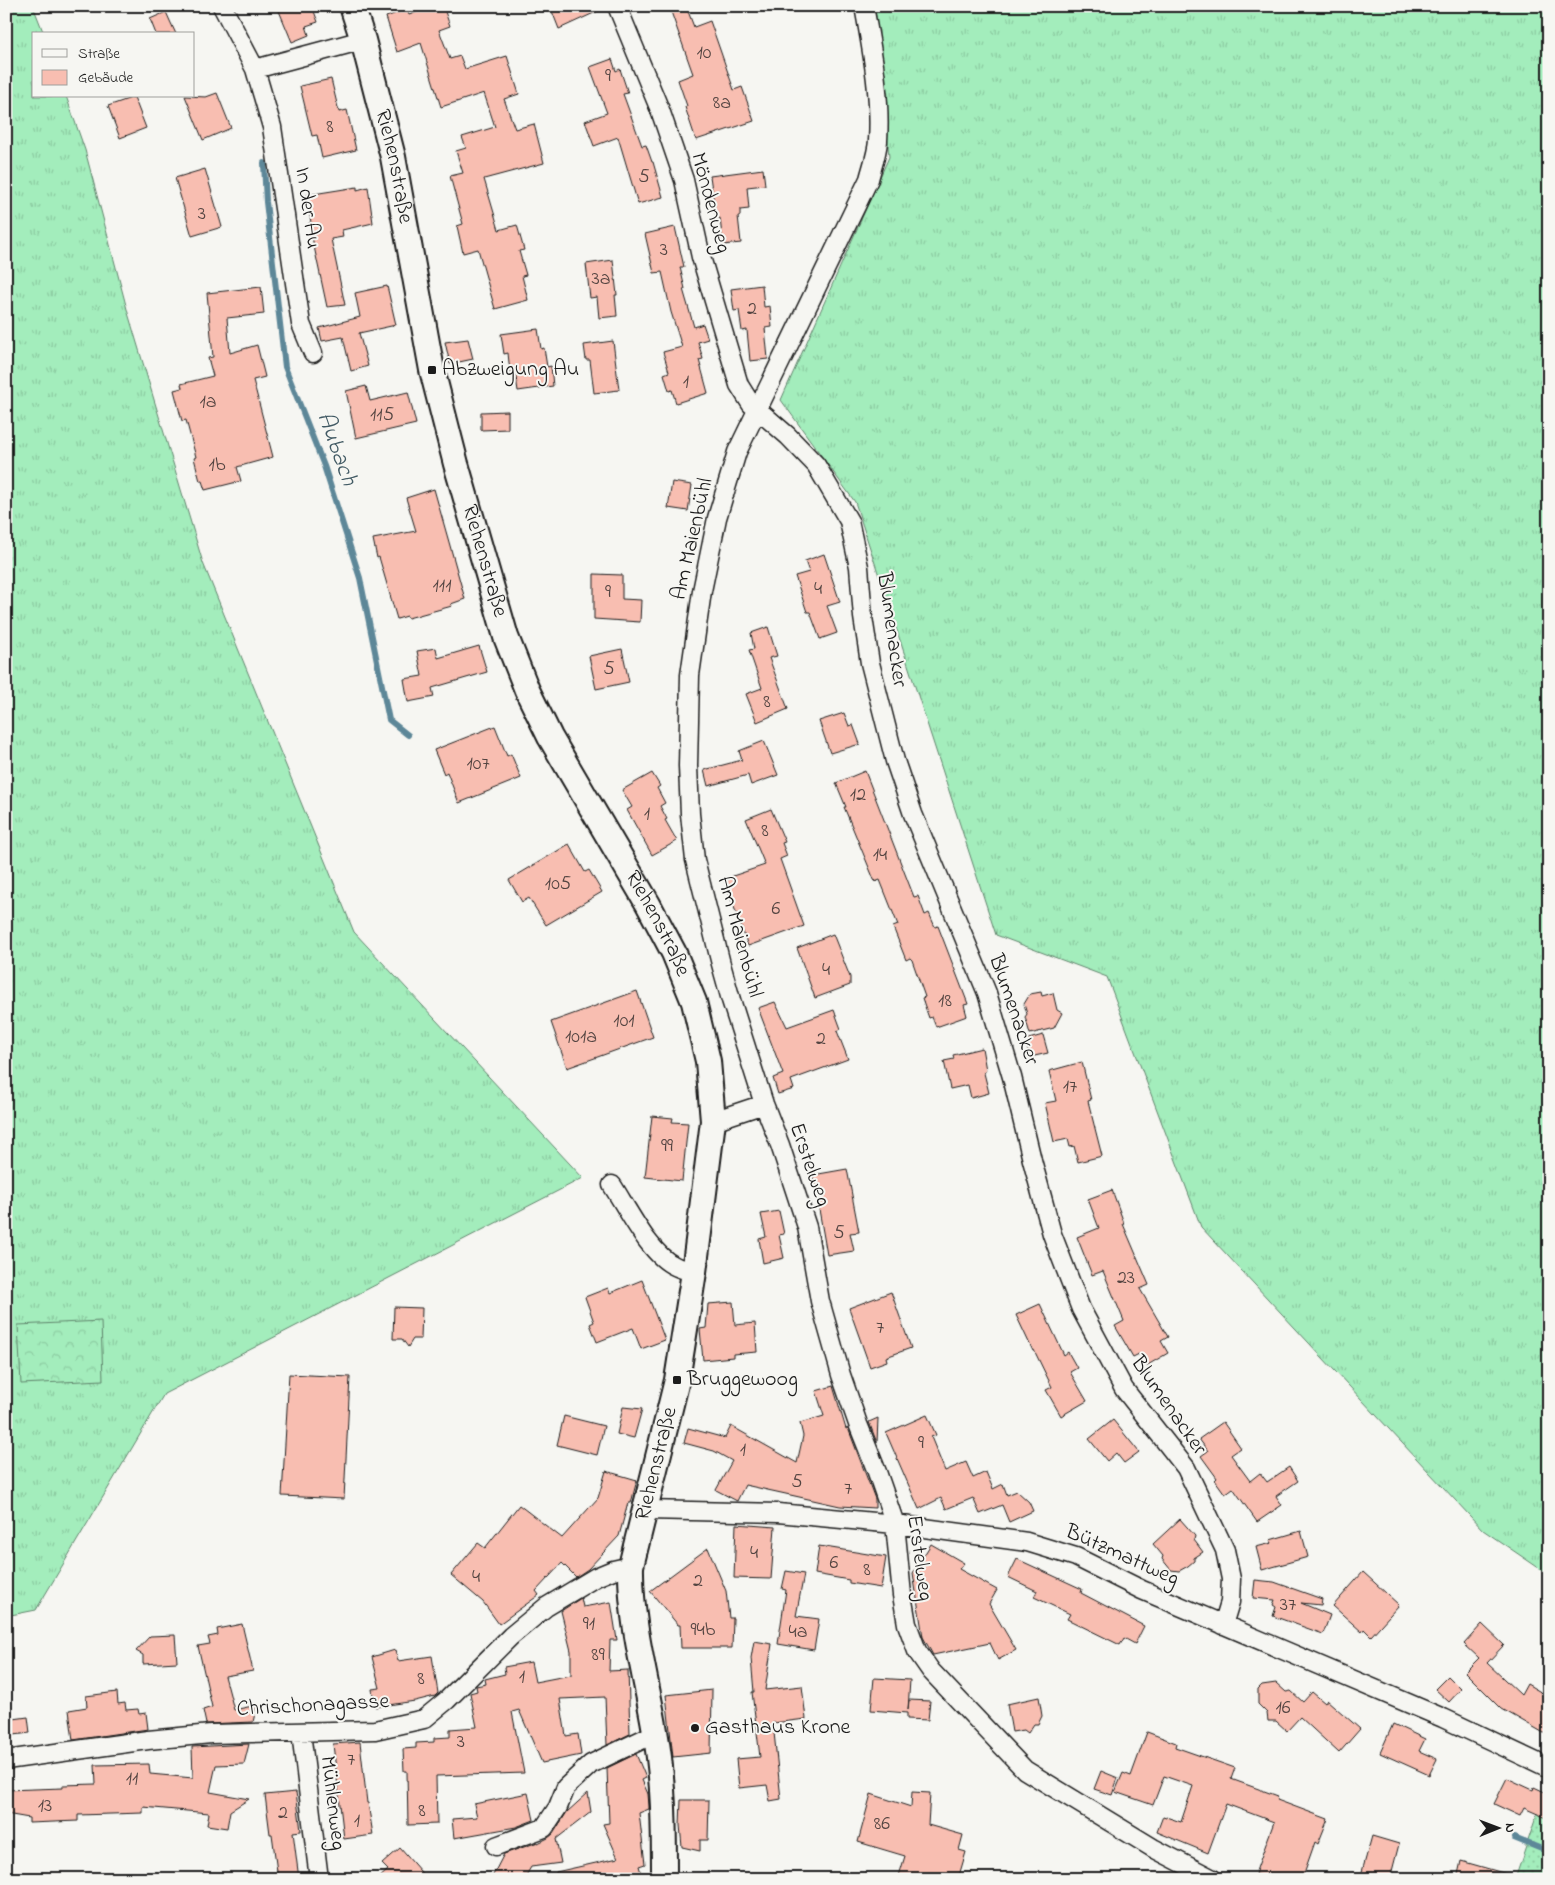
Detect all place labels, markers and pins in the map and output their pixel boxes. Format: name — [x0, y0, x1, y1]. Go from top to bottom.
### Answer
place label: Abzweigung Au — [442, 354, 579, 387]
marker: Abzweigung Au — [426, 364, 438, 376]
place label: Bruggewoog — [686, 1364, 798, 1397]
marker: Bruggewoog — [671, 1374, 683, 1386]
place label: Gasthaus Krone — [705, 1712, 851, 1744]
marker: Gasthaus Krone — [689, 1722, 701, 1734]

